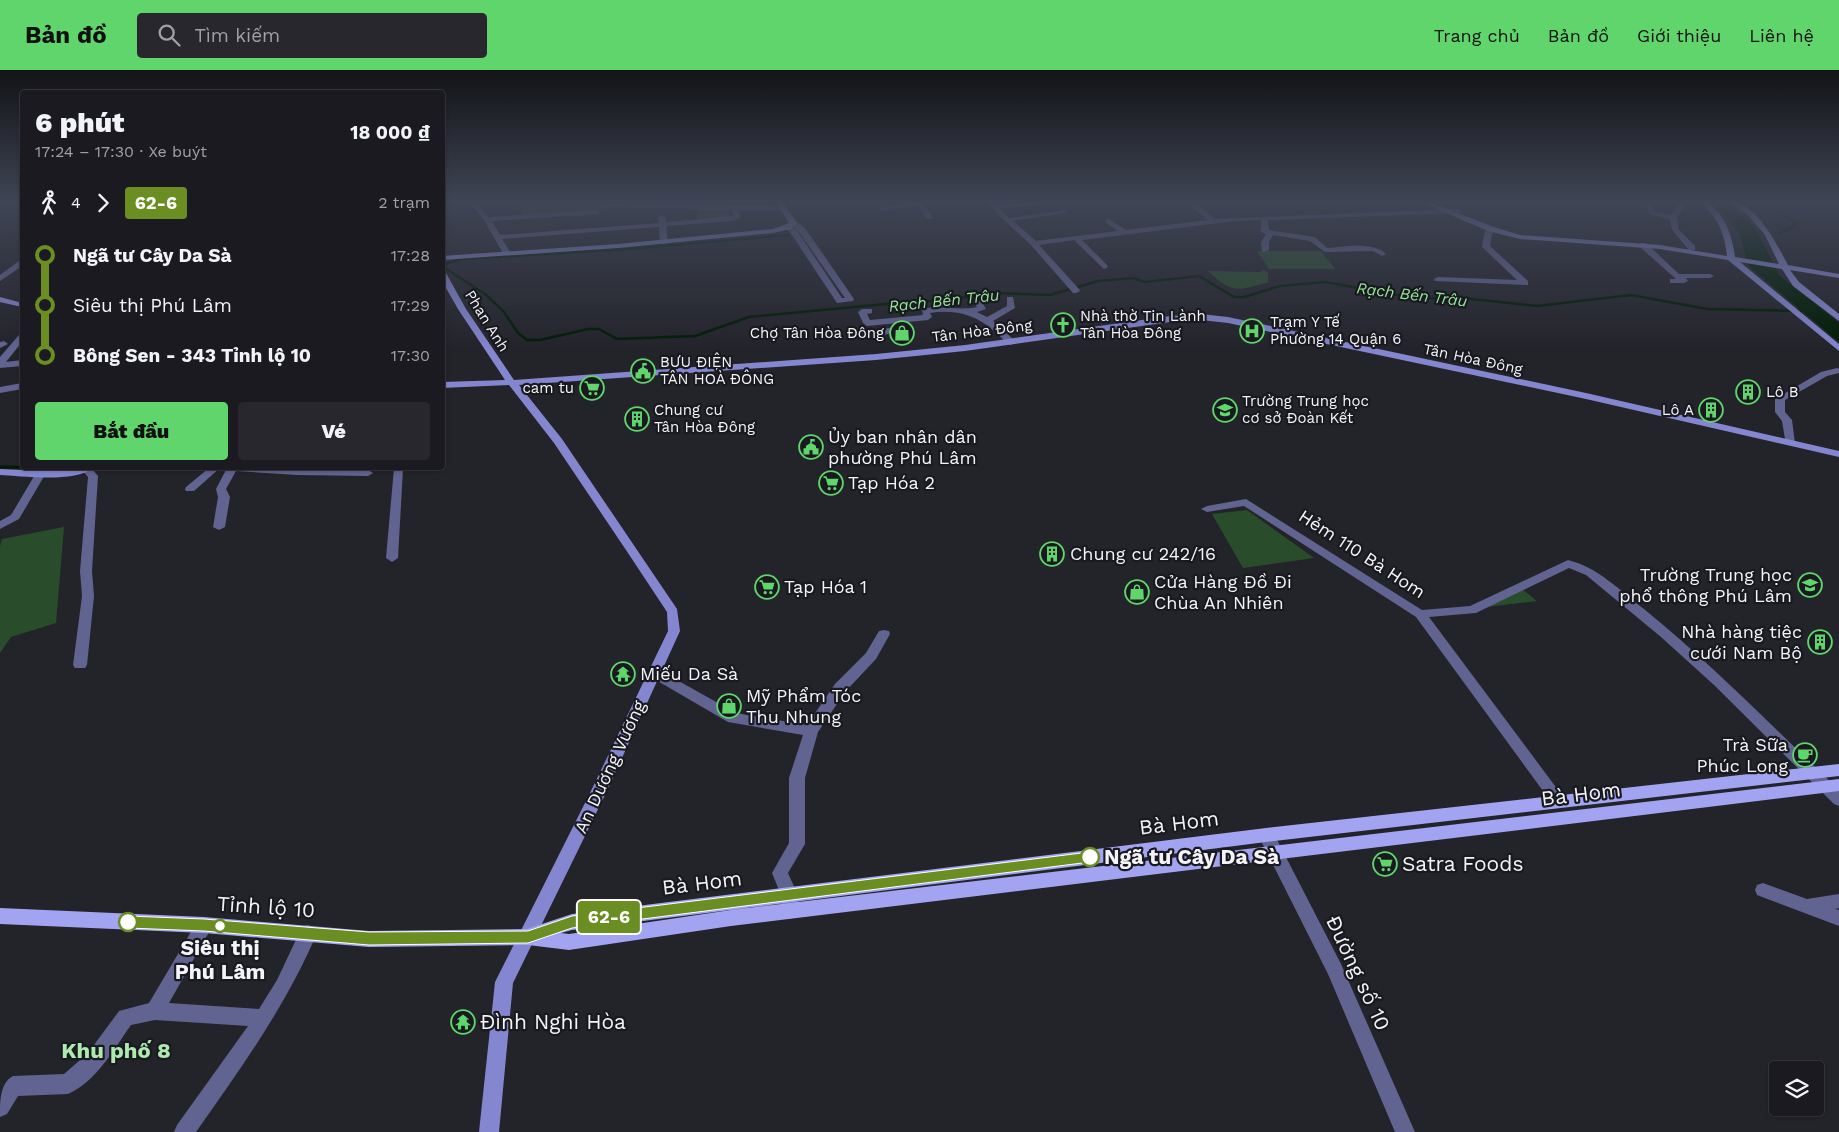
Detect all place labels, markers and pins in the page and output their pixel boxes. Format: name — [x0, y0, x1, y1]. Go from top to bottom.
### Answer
place label: Nhà thờ Tin Lành Tân Hòa Đông — [1080, 307, 1206, 342]
church icon: Nhà thờ Tin Lành Tân Hòa Đông — [1050, 312, 1076, 338]
place label: Trạm Y Tế Phường 14 Quận 6 — [1270, 313, 1401, 348]
hospital icon: Trạm Y Tế Phường 14 Quận 6 — [1239, 318, 1265, 344]
shop icon: Chợ Tân Hòa Đông — [889, 320, 915, 346]
place label: Chợ Tân Hòa Đông — [750, 324, 884, 342]
place label: BƯU ĐIỆN TÂN HOÀ ĐÔNG — [660, 352, 774, 388]
public building icon: BƯU ĐIỆN TÂN HOÀ ĐÔNG — [630, 358, 656, 384]
supermarket icon: cam tu — [579, 375, 605, 401]
place label: cam tu — [522, 379, 574, 397]
building icon: Lô B — [1735, 379, 1761, 405]
place label: Lô B — [1766, 383, 1799, 401]
place label: Trường Trung học cơ sở Đoàn Kết — [1242, 392, 1369, 427]
school or university icon: Trường Trung học cơ sở Đoàn Kết — [1212, 397, 1238, 423]
building icon: Lô A — [1698, 397, 1724, 423]
place label: Chung cư Tân Hòa Đông — [654, 401, 755, 436]
place label: Lô A — [1662, 401, 1694, 419]
building icon: Chung cư Tân Hòa Đông — [624, 406, 650, 432]
place label: Ủy ban nhân dân phường Phú Lâm — [828, 426, 977, 468]
public building icon: Ủy ban nhân dân phường Phú Lâm — [798, 434, 824, 460]
supermarket icon: Tạp Hóa 2 — [818, 470, 844, 496]
place label: Tạp Hóa 2 — [848, 472, 935, 493]
building icon: Chung cư 242/16 — [1039, 541, 1065, 567]
place label: Chung cư 242/16 — [1070, 543, 1216, 564]
place label: Trường Trung học phổ thông Phú Lâm — [1619, 564, 1792, 606]
place label: Cửa Hàng Đồ Đi Chùa An Nhiên — [1154, 571, 1292, 613]
school or university icon: Trường Trung học phổ thông Phú Lâm — [1797, 572, 1823, 598]
supermarket icon: Tạp Hóa 1 — [754, 574, 780, 600]
place label: Tạp Hóa 1 — [784, 576, 867, 597]
shop icon: Cửa Hàng Đồ Đi Chùa An Nhiên — [1124, 579, 1150, 605]
place label: Nhà hàng tiệc cưới Nam Bộ — [1681, 621, 1802, 663]
building icon: Nhà hàng tiệc cưới Nam Bộ — [1807, 629, 1833, 655]
temple icon: Miếu Da Sà — [610, 661, 636, 687]
place label: Miếu Da Sà — [640, 663, 738, 684]
place label: Mỹ Phẩm Tóc Thu Nhung — [746, 685, 861, 727]
shop icon: Mỹ Phẩm Tóc Thu Nhung — [716, 693, 742, 719]
place label: Trà Sữa Phúc Long — [1697, 734, 1788, 776]
cafe icon: Trà Sữa Phúc Long — [1792, 742, 1818, 768]
place label: Ngã tư Cây Da Sà — [1104, 844, 1280, 869]
marker: Ngã tư Cây Da Sà — [1080, 847, 1100, 867]
supermarket icon: Satra Foods — [1372, 851, 1398, 877]
place label: Satra Foods — [1402, 851, 1523, 876]
unlabelled marker — [118, 912, 138, 932]
marker: Siêu thị Phú Lâm — [213, 919, 227, 933]
place label: Siêu thị Phú Lâm — [175, 935, 265, 984]
temple icon: Đình Nghi Hòa — [450, 1009, 476, 1035]
place label: Đình Nghi Hòa — [480, 1009, 626, 1034]

